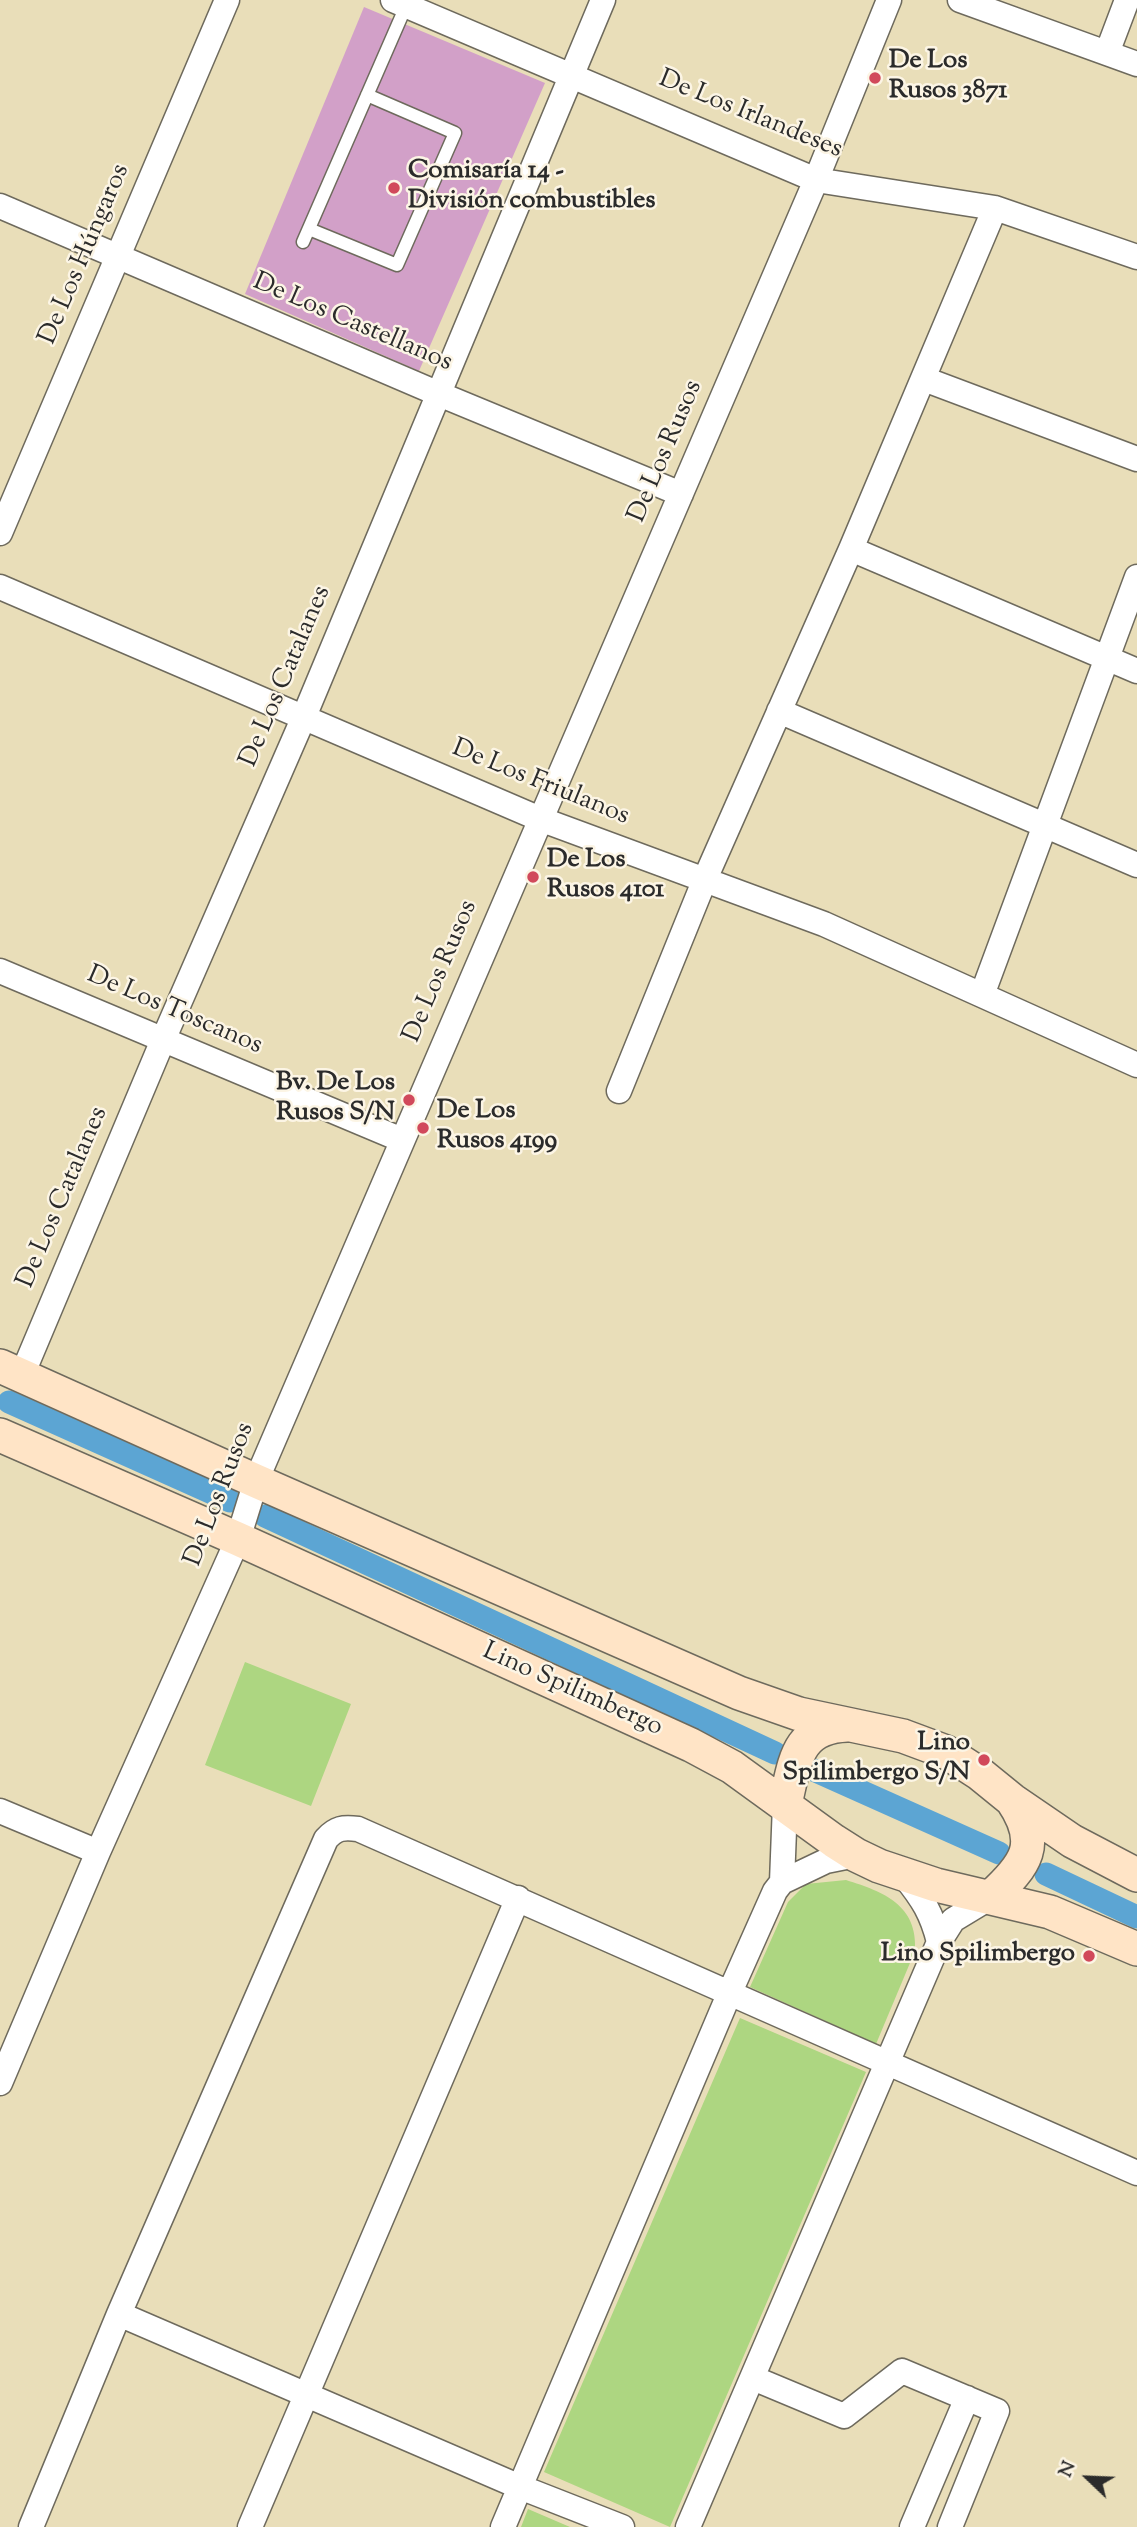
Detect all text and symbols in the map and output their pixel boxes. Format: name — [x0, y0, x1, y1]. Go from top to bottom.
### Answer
place label: De Los Rusos 3871 — [889, 47, 1007, 108]
street label: De Los Irlandeses — [654, 65, 846, 167]
marker: De Los Rusos 3871 — [867, 70, 883, 86]
place label: Comisaría 14 - División combustibles — [408, 157, 655, 218]
street label: De Los Húngaros — [34, 160, 138, 350]
marker: Comisaría 14 - División combustibles — [386, 180, 402, 196]
street label: De Los Castellanos — [248, 268, 456, 380]
street label: De Los Rusos — [623, 376, 711, 528]
street label: De Los Catalanes — [235, 582, 339, 772]
street label: De Los Friulanos — [447, 734, 633, 834]
place label: De Los Rusos 4101 — [547, 846, 664, 908]
marker: De Los Rusos 4101 — [525, 869, 541, 885]
street label: De Los Rusos — [398, 896, 486, 1048]
street label: De Los Toscanos — [82, 961, 266, 1063]
place label: Bv. De Los Rusos S/N — [276, 1069, 395, 1130]
marker: Bv. De Los Rusos S/N — [401, 1092, 417, 1108]
place label: De Los Rusos 4199 — [437, 1097, 557, 1158]
street label: De Los Catalanes — [12, 1103, 116, 1293]
marker: De Los Rusos 4199 — [415, 1120, 431, 1136]
street label: De Los Rusos — [179, 1419, 263, 1571]
street label: Lino Spilimbergo — [477, 1637, 667, 1745]
place label: Lino Spilimbergo S/N — [783, 1729, 970, 1790]
marker: Lino Spilimbergo S/N — [976, 1752, 992, 1768]
place label: Lino Spilimbergo — [881, 1940, 1075, 1972]
marker: Lino Spilimbergo — [1081, 1948, 1097, 1964]
north arrow — [1053, 2443, 1123, 2513]
text: N — [1053, 2457, 1084, 2482]

